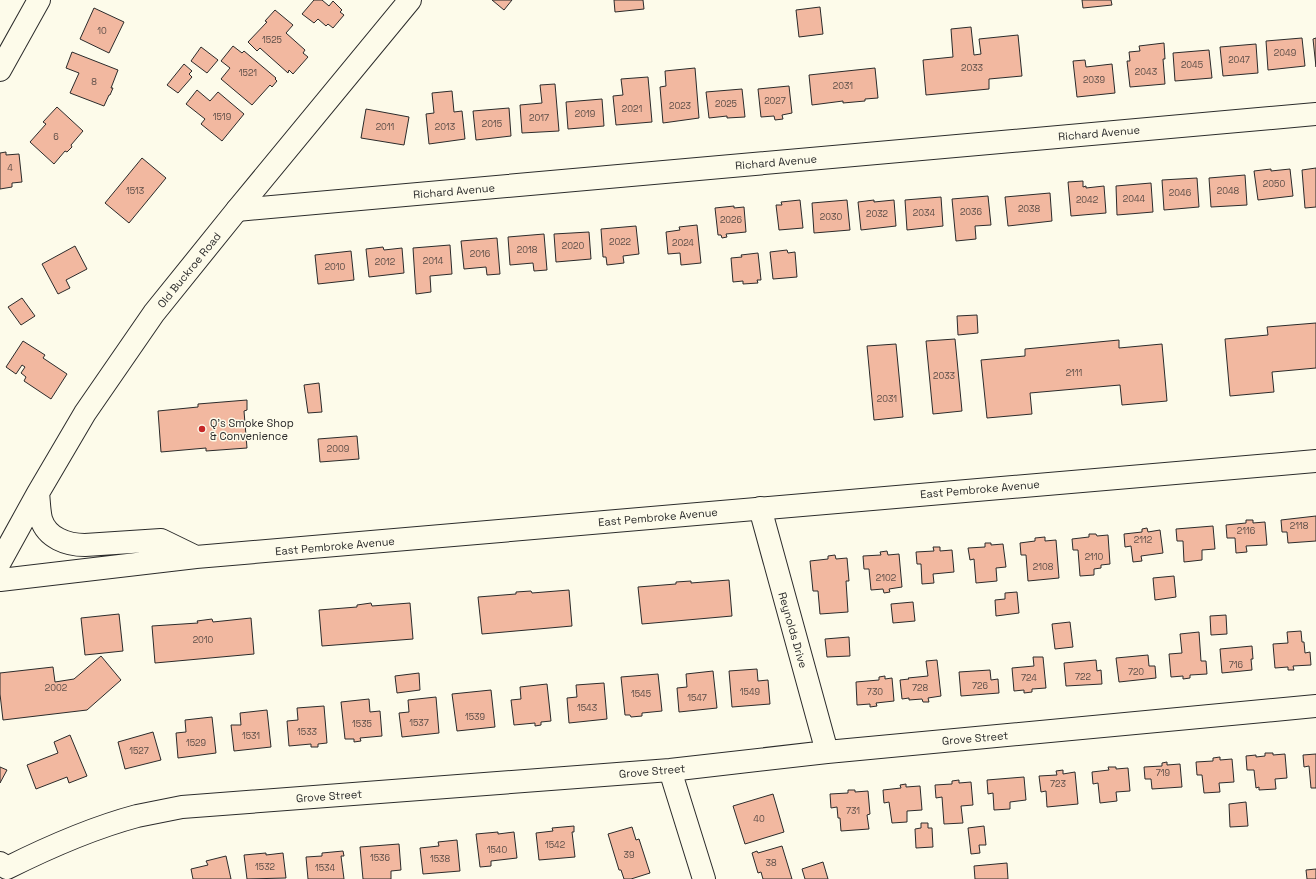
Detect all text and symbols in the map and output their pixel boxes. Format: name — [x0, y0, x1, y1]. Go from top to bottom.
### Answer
house number: 10 — [97, 25, 107, 37]
house number: 1525 — [262, 34, 282, 46]
house number: 2049 — [1274, 47, 1296, 59]
house number: 2047 — [1228, 54, 1250, 66]
house number: 2045 — [1181, 59, 1203, 71]
house number: 2033 — [961, 62, 983, 74]
house number: 2043 — [1135, 66, 1157, 78]
house number: 1521 — [239, 67, 257, 79]
house number: 2039 — [1083, 74, 1105, 86]
house number: 8 — [91, 76, 97, 88]
house number: 2031 — [833, 80, 853, 92]
house number: 2027 — [764, 95, 786, 107]
house number: 2025 — [715, 98, 737, 110]
house number: 2023 — [669, 100, 691, 112]
house number: 2021 — [622, 103, 642, 115]
house number: 2019 — [575, 108, 595, 120]
house number: 1519 — [213, 111, 231, 123]
house number: 2017 — [529, 112, 549, 124]
house number: 2015 — [482, 118, 502, 130]
house number: 2011 — [376, 121, 395, 133]
house number: 2013 — [435, 121, 455, 133]
street label: Richard Avenue — [1058, 122, 1140, 144]
house number: 6 — [53, 131, 59, 143]
street label: Richard Avenue — [735, 151, 817, 173]
house number: 4 — [7, 162, 13, 174]
house number: 2050 — [1263, 178, 1285, 190]
street label: Richard Avenue — [413, 180, 495, 202]
house number: 1513 — [126, 185, 144, 197]
house number: 2048 — [1217, 185, 1240, 197]
house number: 2046 — [1169, 187, 1192, 199]
house number: 2044 — [1123, 193, 1146, 205]
house number: 2042 — [1076, 194, 1098, 206]
house number: 2038 — [1018, 203, 1041, 215]
house number: 2036 — [960, 206, 983, 218]
house number: 2034 — [913, 207, 935, 219]
house number: 2032 — [866, 208, 888, 220]
house number: 2030 — [820, 211, 842, 223]
house number: 2026 — [720, 214, 743, 226]
street label: Old Buckroe Road — [154, 229, 224, 311]
house number: 2022 — [609, 236, 631, 248]
house number: 2024 — [672, 237, 694, 249]
house number: 2020 — [562, 240, 584, 252]
house number: 2018 — [517, 244, 538, 256]
house number: 2016 — [470, 248, 491, 260]
house number: 2014 — [423, 255, 444, 267]
house number: 2012 — [375, 256, 395, 268]
house number: 2010 — [325, 261, 346, 273]
house number: 2111 — [1066, 367, 1083, 379]
house number: 2033 — [933, 370, 955, 382]
house number: 2031 — [877, 393, 897, 405]
place label: Q’s Smoke Shop & Convenience — [210, 416, 294, 443]
marker: Q’s Smoke Shop & Convenience — [197, 424, 207, 434]
house number: 2009 — [327, 443, 349, 455]
street label: East Pembroke Avenue — [920, 477, 1040, 501]
street label: East Pembroke Avenue — [598, 505, 718, 529]
house number: 2118 — [1290, 520, 1309, 532]
house number: 2116 — [1237, 525, 1256, 537]
street label: East Pembroke Avenue — [275, 534, 395, 558]
house number: 2112 — [1134, 534, 1152, 546]
house number: 2110 — [1085, 551, 1104, 563]
house number: 2108 — [1033, 561, 1054, 573]
house number: 2102 — [876, 572, 896, 584]
street label: Reynolds Drive — [775, 590, 811, 670]
house number: 2010 — [193, 634, 214, 646]
house number: 716 — [1229, 659, 1244, 671]
house number: 720 — [1128, 666, 1144, 678]
house number: 722 — [1075, 671, 1091, 683]
house number: 724 — [1021, 672, 1037, 684]
house number: 726 — [972, 680, 988, 692]
house number: 2002 — [45, 682, 67, 694]
house number: 728 — [912, 682, 928, 694]
house number: 1549 — [740, 686, 760, 698]
house number: 730 — [867, 686, 883, 698]
house number: 1545 — [631, 688, 651, 700]
house number: 1547 — [687, 692, 707, 704]
house number: 1543 — [577, 702, 597, 714]
house number: 1539 — [465, 711, 485, 723]
house number: 1537 — [409, 717, 429, 729]
house number: 1535 — [352, 718, 372, 730]
house number: 1533 — [297, 726, 317, 738]
street label: Grove Street — [941, 728, 1009, 748]
house number: 1531 — [242, 730, 260, 742]
house number: 1529 — [186, 737, 206, 749]
house number: 1527 — [129, 745, 149, 757]
street label: Grove Street — [618, 761, 686, 781]
house number: 719 — [1156, 767, 1170, 779]
house number: 723 — [1050, 778, 1066, 790]
street label: Grove Street — [295, 787, 363, 805]
house number: 731 — [846, 805, 860, 817]
house number: 40 — [753, 813, 765, 825]
house number: 1542 — [545, 839, 565, 851]
house number: 1540 — [487, 844, 507, 856]
house number: 39 — [624, 849, 634, 861]
house number: 1536 — [370, 852, 391, 864]
house number: 1538 — [430, 853, 450, 865]
house number: 38 — [765, 857, 777, 869]
house number: 1532 — [255, 861, 275, 873]
house number: 1534 — [315, 862, 335, 874]

